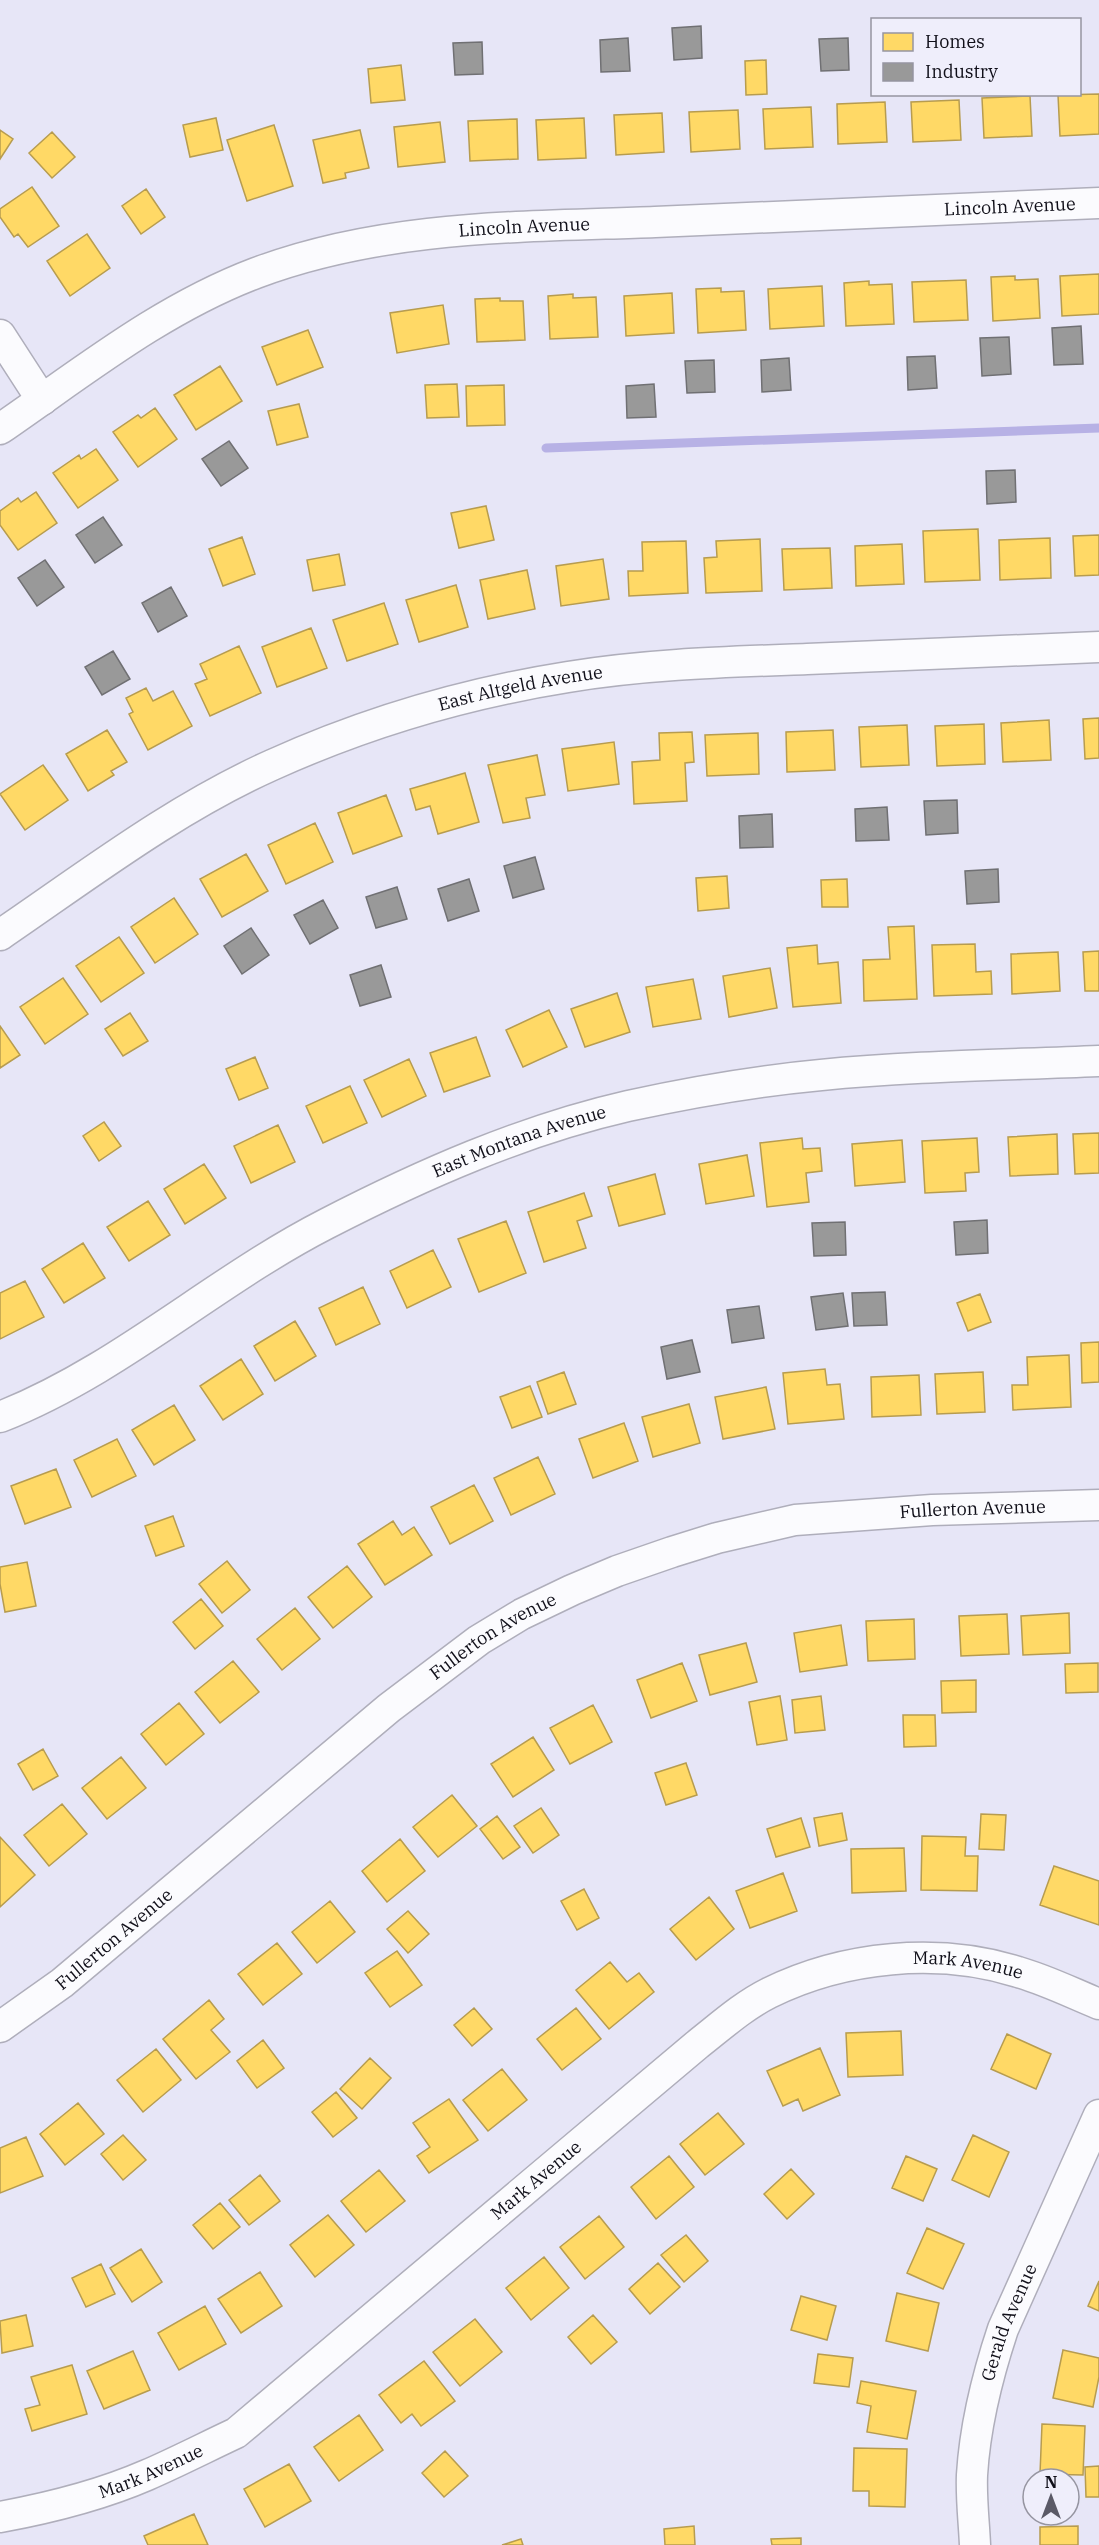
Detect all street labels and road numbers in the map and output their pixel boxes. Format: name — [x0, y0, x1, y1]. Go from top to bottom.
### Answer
street label: Lincoln Avenue — [944, 192, 1076, 221]
street label: Lincoln Avenue — [458, 212, 590, 242]
street label: East Altgeld Avenue — [435, 660, 604, 716]
street label: East Montana Avenue — [429, 1100, 608, 1183]
street label: Fullerton Avenue — [899, 1495, 1046, 1523]
street label: Fullerton Avenue — [425, 1587, 560, 1684]
street label: Fullerton Avenue — [50, 1883, 177, 1995]
street label: Mark Avenue — [913, 1946, 1026, 1984]
street label: Mark Avenue — [486, 2135, 586, 2225]
street label: Gerald Avenue — [976, 2260, 1042, 2384]
street label: Mark Avenue — [95, 2439, 207, 2503]

